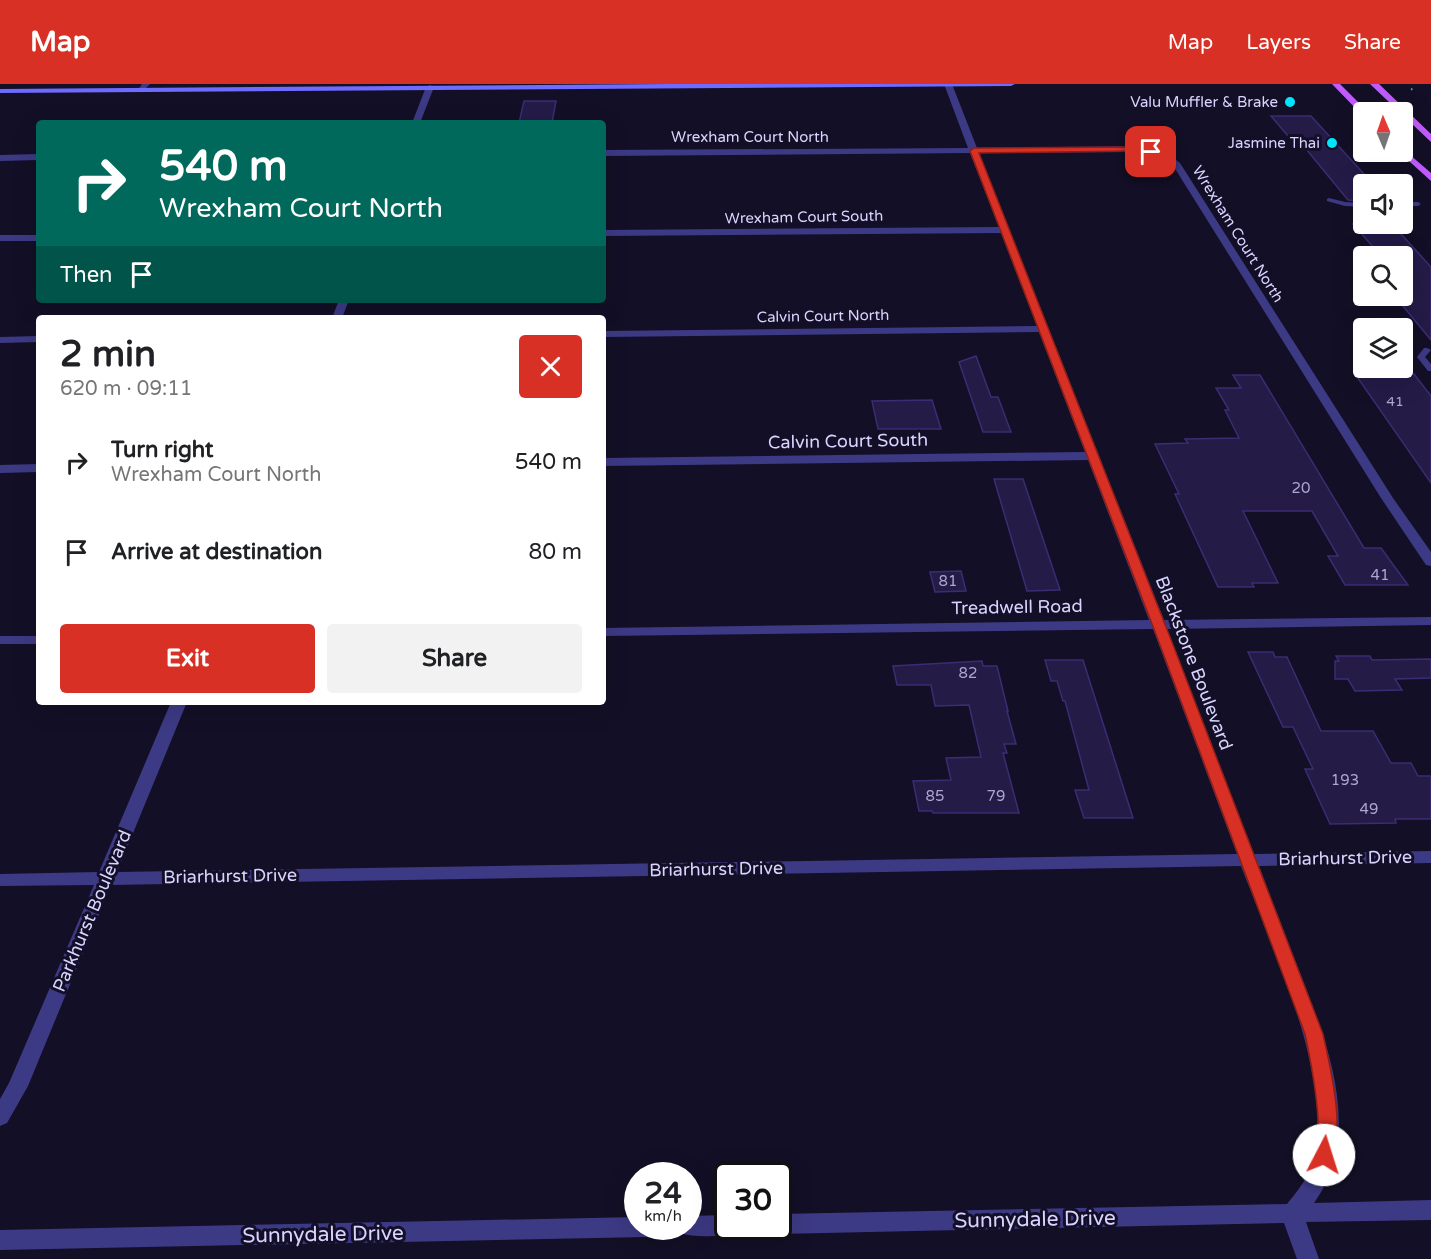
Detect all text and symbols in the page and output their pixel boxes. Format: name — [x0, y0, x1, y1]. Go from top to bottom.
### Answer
text: Map — [30, 25, 90, 59]
text: Map — [1168, 30, 1213, 55]
text: Layers — [1246, 30, 1311, 55]
text: Share — [1344, 30, 1401, 55]
place label: Valu Muffler & Brake — [1130, 93, 1278, 111]
marker: Valu Muffler & Brake — [1283, 95, 1297, 109]
north arrow — [1353, 102, 1413, 162]
map controls — [1353, 102, 1413, 378]
pin — [1125, 126, 1176, 177]
street label: Wrexham Court North — [671, 128, 829, 146]
place label: Jasmine Thai — [1228, 134, 1320, 152]
icon: arrive — [1134, 135, 1167, 168]
marker: Jasmine Thai — [1325, 136, 1339, 150]
text: 540 m — [159, 141, 288, 192]
icon: right — [60, 144, 138, 222]
street label: Wrexham Court North — [1189, 162, 1287, 306]
button: sound — [1353, 174, 1413, 234]
text: Wrexham Court North — [159, 192, 443, 225]
street label: Wrexham Court South — [725, 207, 883, 227]
button: search — [1353, 246, 1413, 306]
icon: arrive — [125, 258, 158, 291]
text: Then — [60, 262, 113, 288]
street label: Calvin Court North — [757, 306, 889, 326]
button: layers — [1353, 318, 1413, 378]
text: 2 min — [60, 333, 156, 376]
button: close — [519, 335, 582, 398]
text: 620 m · 09:11 — [60, 377, 192, 401]
house number: 41 — [1386, 393, 1404, 410]
street label: Calvin Court South — [768, 429, 928, 453]
text: Turn right — [111, 437, 213, 463]
icon: right — [60, 446, 93, 479]
text: 540 m — [515, 449, 582, 475]
text: Wrexham Court North — [111, 463, 321, 487]
house number: 20 — [1292, 479, 1310, 497]
icon: arrive — [60, 536, 93, 569]
text: Arrive at destination — [111, 539, 322, 565]
text: 80 m — [528, 539, 582, 565]
house number: 41 — [1371, 566, 1389, 584]
house number: 81 — [939, 572, 957, 590]
street label: Blackstone Boulevard — [1151, 573, 1237, 753]
street label: Treadwell Road — [951, 595, 1083, 619]
button: Exit — [60, 624, 315, 693]
button: Share — [327, 624, 582, 693]
house number: 82 — [959, 664, 977, 682]
house number: 193 — [1331, 771, 1359, 789]
house number: 85 — [926, 787, 944, 805]
house number: 79 — [987, 787, 1005, 805]
house number: 49 — [1360, 800, 1378, 818]
street label: Parkhurst Boulevard — [48, 827, 136, 995]
street label: Briarhurst Drive — [1278, 846, 1412, 870]
street label: Briarhurst Drive — [649, 857, 783, 881]
street label: Briarhurst Drive — [163, 864, 297, 888]
position arrow — [1292, 1123, 1356, 1187]
speed limit sign: 30 — [714, 1162, 792, 1240]
text: 24 — [644, 1175, 682, 1212]
street label: Sunnydale Drive — [954, 1206, 1116, 1233]
text: km/h — [644, 1207, 682, 1225]
street label: Sunnydale Drive — [242, 1221, 404, 1248]

